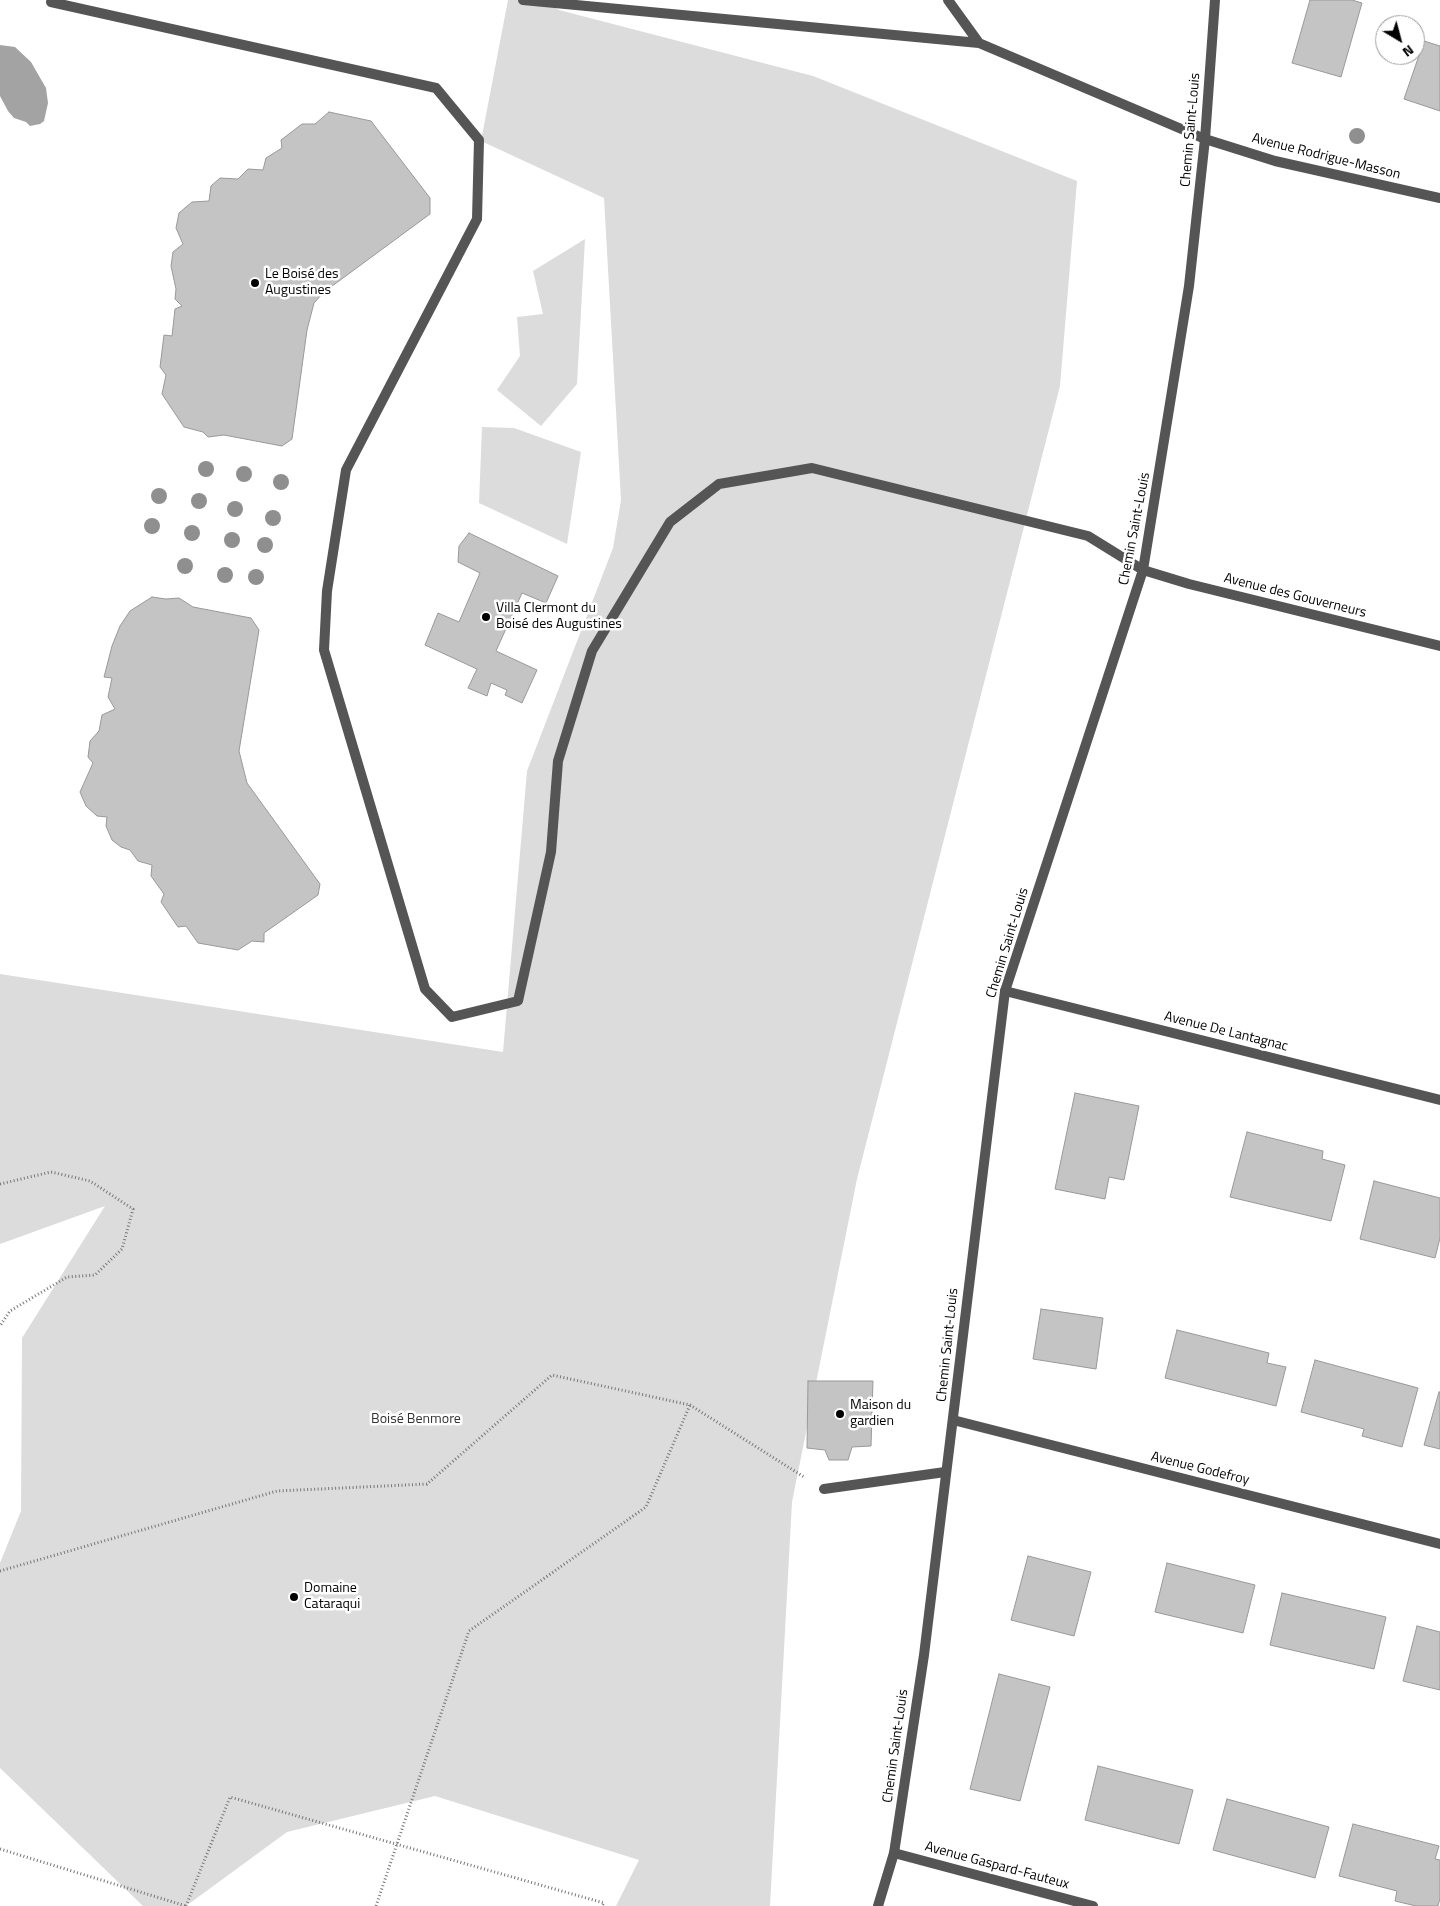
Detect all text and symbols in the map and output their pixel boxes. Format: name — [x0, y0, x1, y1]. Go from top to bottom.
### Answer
north arrow — [1375, 15, 1425, 65]
text: N — [1399, 40, 1419, 63]
street label: Chemin Saint-Louis — [1178, 72, 1204, 188]
street label: Avenue Rodrigue-Masson — [1250, 130, 1402, 184]
place label: Le Boisé des Augustines — [265, 267, 339, 300]
marker: Le Boisé des Augustines — [249, 277, 261, 289]
street label: Chemin Saint-Louis — [1116, 471, 1154, 587]
street label: Avenue des Gouverneurs — [1222, 570, 1368, 622]
place label: Villa Clermont du Boisé des Augustines — [496, 601, 622, 634]
marker: Villa Clermont du Boisé des Augustines — [480, 611, 492, 623]
street label: Chemin Saint-Louis — [983, 886, 1033, 1000]
street label: Avenue De Lantagnac — [1162, 1008, 1290, 1056]
street label: Chemin Saint-Louis — [934, 1287, 962, 1403]
place label: Maison du gardien — [850, 1398, 911, 1430]
marker: Maison du gardien — [834, 1408, 846, 1420]
park label: Boisé Benmore — [371, 1412, 461, 1428]
street label: Avenue Godefroy — [1149, 1449, 1251, 1489]
place label: Domaine Cataraqui — [304, 1581, 360, 1614]
marker: Domaine Cataraqui — [288, 1591, 300, 1603]
street label: Chemin Saint-Louis — [880, 1688, 912, 1804]
street label: Avenue Gaspard-Fauteux — [923, 1839, 1071, 1893]

